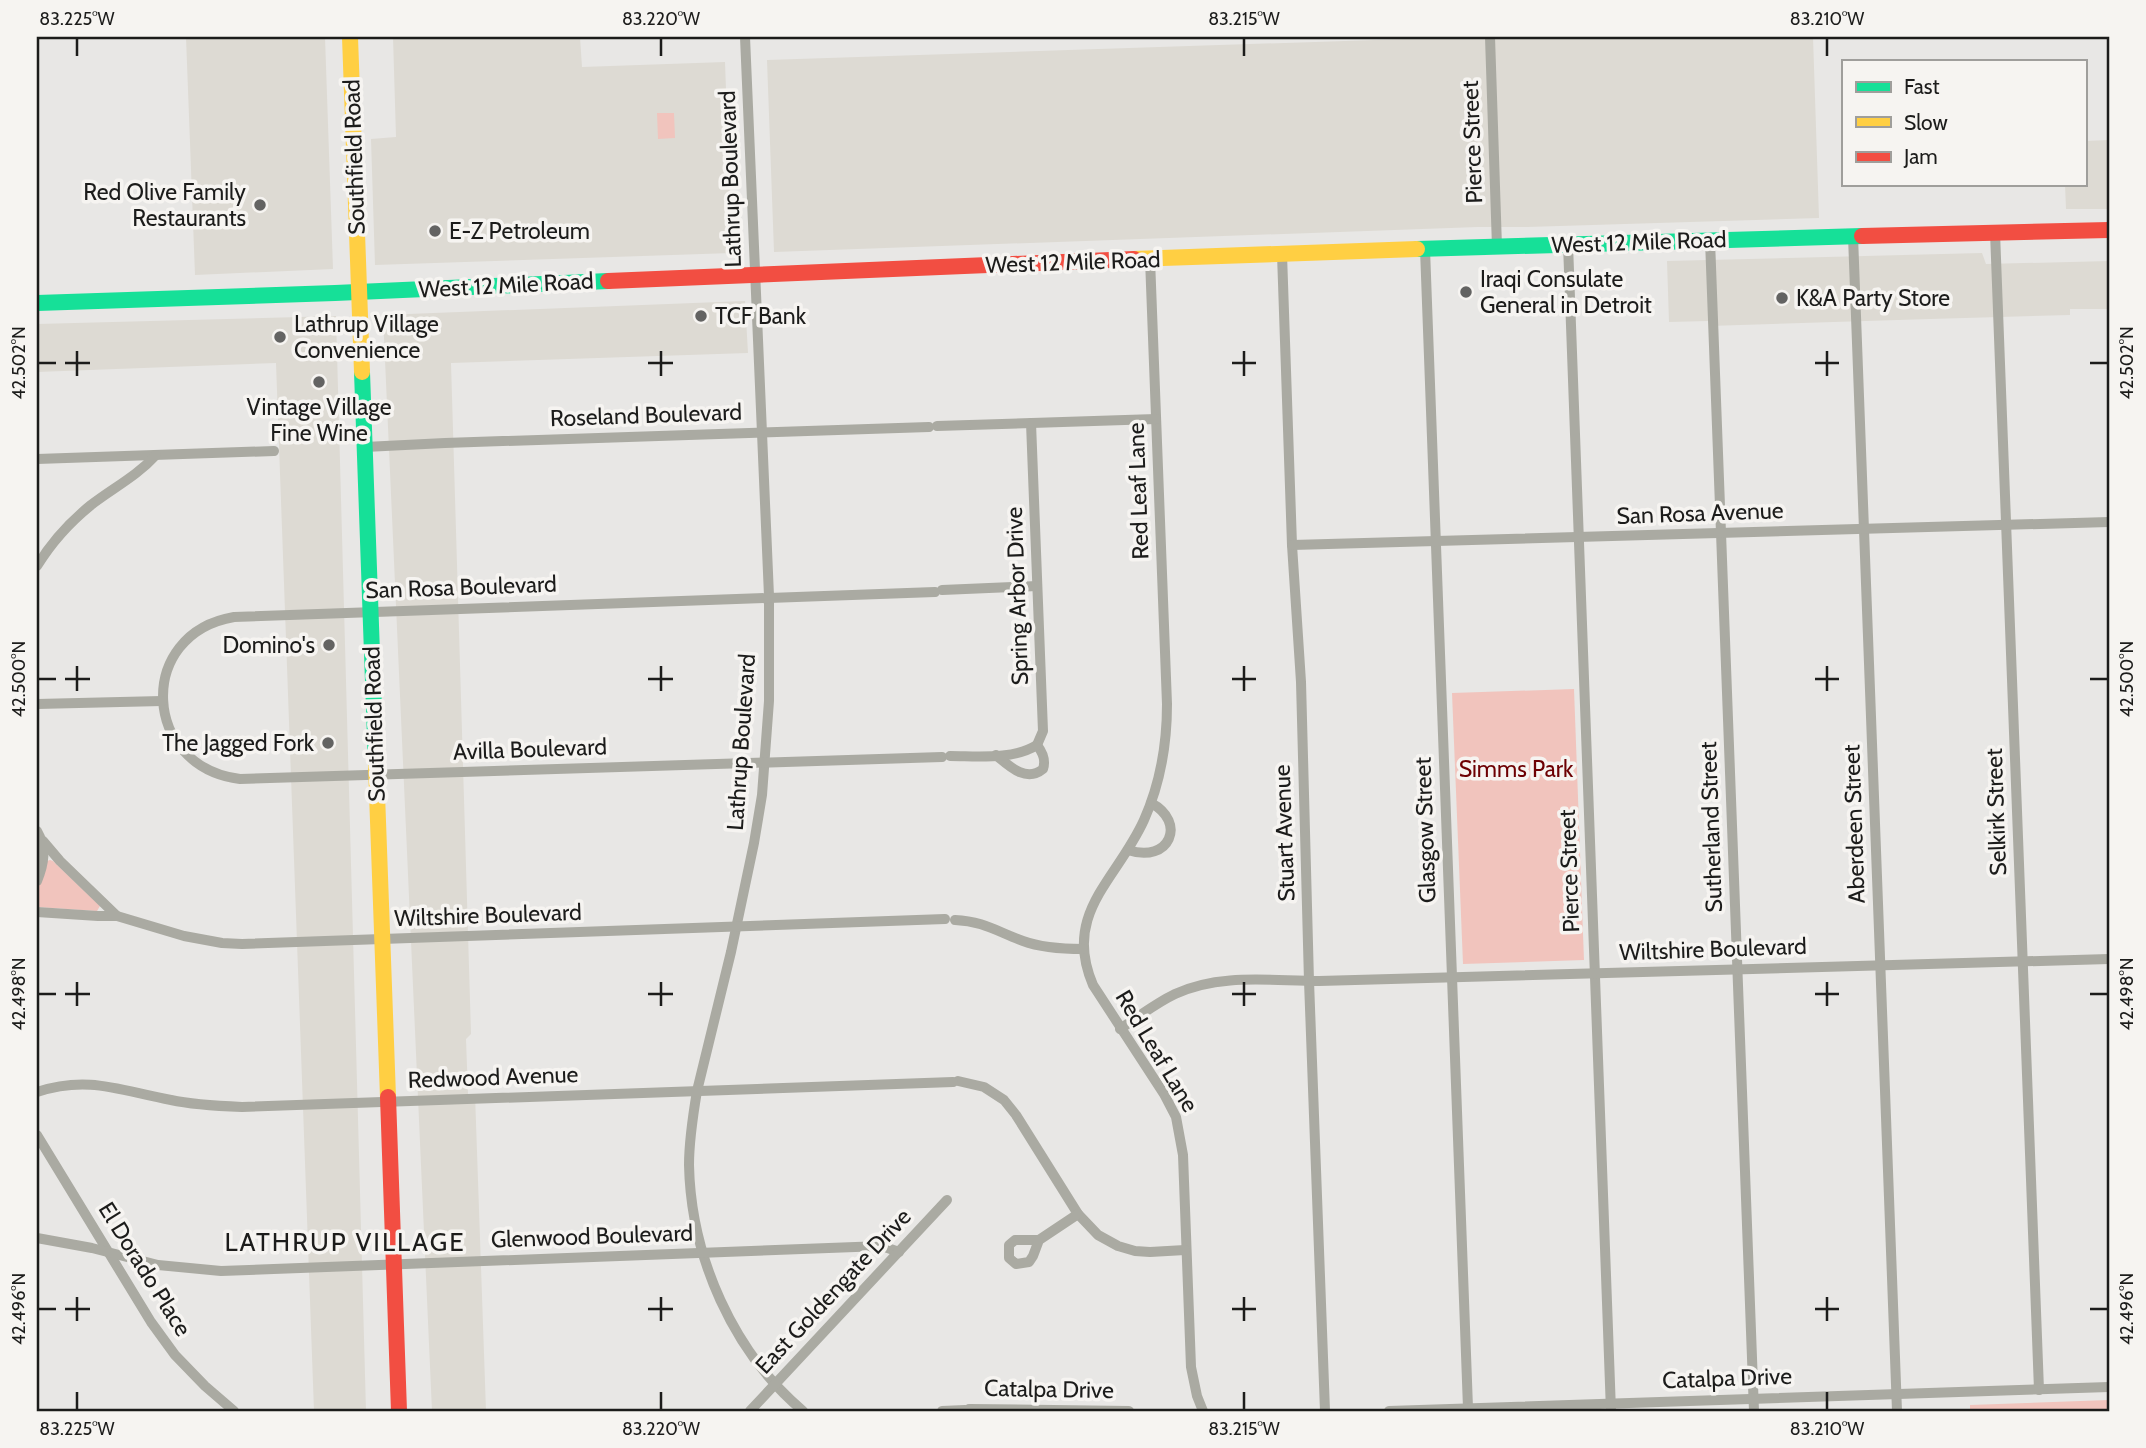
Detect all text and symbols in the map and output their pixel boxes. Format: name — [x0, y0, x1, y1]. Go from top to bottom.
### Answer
text: 83.225°W — [39, 8, 115, 30]
text: 83.220°W — [622, 8, 700, 30]
text: 83.215°W — [1208, 8, 1280, 30]
text: 83.210°W — [1790, 8, 1864, 30]
legend — [1842, 60, 2086, 186]
text: Fast — [1904, 74, 1940, 99]
street label: Southfield Road — [337, 79, 371, 235]
street label: Pierce Street — [1456, 80, 1488, 204]
street label: Lathrup Boulevard — [713, 90, 747, 268]
text: Slow — [1904, 110, 1948, 135]
text: Jam — [1903, 144, 1938, 169]
place label: Red Olive Family Restaurants — [83, 178, 246, 232]
marker: Red Olive Family Restaurants — [252, 197, 268, 213]
place label: E-Z Petroleum — [449, 217, 590, 245]
marker: E-Z Petroleum — [427, 223, 443, 239]
street label: West 12 Mile Road — [1551, 225, 1727, 259]
street label: West 12 Mile Road — [985, 245, 1161, 279]
place label: Iraqi Consulate General in Detroit — [1480, 265, 1652, 319]
street label: West 12 Mile Road — [418, 266, 594, 304]
marker: Iraqi Consulate General in Detroit — [1458, 284, 1474, 300]
place label: K&A Party Store — [1796, 284, 1950, 312]
marker: K&A Party Store — [1774, 290, 1790, 306]
place label: TCF Bank — [715, 302, 807, 330]
marker: TCF Bank — [693, 308, 709, 324]
place label: Lathrup Village Convenience — [294, 310, 439, 364]
text: 42.502°N — [8, 326, 30, 400]
text: 42.502°N — [2116, 326, 2138, 400]
marker: Lathrup Village Convenience — [272, 329, 288, 345]
marker: Vintage Village Fine Wine — [311, 374, 327, 390]
place label: Vintage Village Fine Wine — [247, 393, 392, 447]
street label: Roseland Boulevard — [550, 398, 742, 432]
street label: Red Leaf Lane — [1122, 422, 1154, 560]
street label: San Rosa Avenue — [1616, 496, 1784, 530]
street label: Spring Arbor Drive — [1000, 506, 1034, 686]
street label: San Rosa Boulevard — [365, 570, 557, 604]
place label: Domino's — [222, 631, 315, 659]
marker: Domino's — [321, 637, 337, 653]
text: 42.500°N — [8, 641, 30, 717]
text: 42.500°N — [2116, 641, 2138, 717]
street label: Southfield Road — [357, 646, 391, 802]
street label: Lathrup Boulevard — [721, 653, 761, 831]
place label: The Jagged Fork — [162, 729, 315, 757]
street label: Avilla Boulevard — [453, 732, 607, 766]
marker: The Jagged Fork — [320, 735, 336, 751]
street label: Sutherland Street — [1694, 741, 1728, 913]
street label: Aberdeen Street — [1837, 744, 1871, 904]
street label: Selkirk Street — [1980, 747, 2012, 876]
park label: Simms Park — [1459, 755, 1574, 783]
street label: Glasgow Street — [1408, 756, 1442, 904]
street label: Stuart Avenue — [1268, 764, 1300, 902]
street label: Pierce Street — [1553, 809, 1585, 933]
street label: Wiltshire Boulevard — [394, 898, 582, 932]
street label: Wiltshire Boulevard — [1619, 932, 1807, 966]
text: 42.498°N — [8, 957, 30, 1031]
text: 42.498°N — [2116, 957, 2138, 1031]
street label: Red Leaf Lane — [1110, 985, 1204, 1117]
street label: Redwood Avenue — [407, 1060, 579, 1094]
street label: El Dorado Place — [93, 1197, 197, 1341]
street label: East Goldengate Drive — [749, 1203, 917, 1379]
street label: Glenwood Boulevard — [490, 1218, 694, 1254]
district label: LATHRUP VILLAGE — [224, 1226, 466, 1258]
text: 42.496°N — [8, 1273, 30, 1345]
text: 42.496°N — [2116, 1273, 2138, 1345]
street label: Catalpa Drive — [1662, 1362, 1793, 1394]
street label: Catalpa Drive — [984, 1374, 1114, 1404]
text: 83.225°W — [39, 1418, 115, 1440]
text: 83.220°W — [622, 1418, 700, 1440]
text: 83.215°W — [1208, 1418, 1280, 1440]
text: 83.210°W — [1790, 1418, 1864, 1440]

